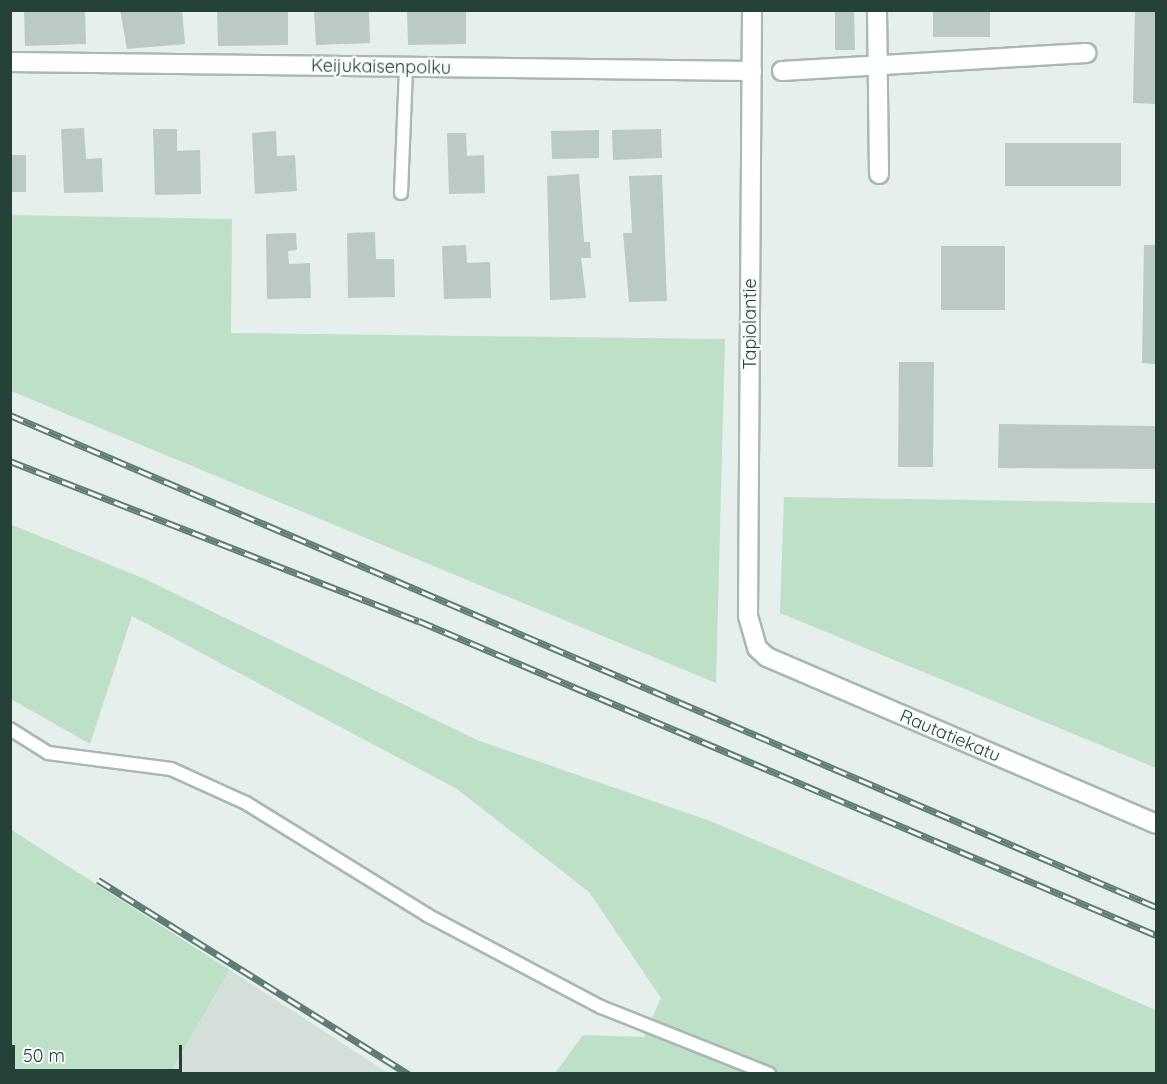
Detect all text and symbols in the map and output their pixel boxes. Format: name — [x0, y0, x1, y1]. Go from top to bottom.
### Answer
street label: Keijukaisenpolku — [311, 55, 451, 79]
street label: Tapiolantie — [739, 278, 761, 370]
street label: Rautatiekatu — [897, 705, 1003, 767]
scale bar — [15, 1033, 184, 1071]
text: 50 m — [23, 1044, 65, 1067]

